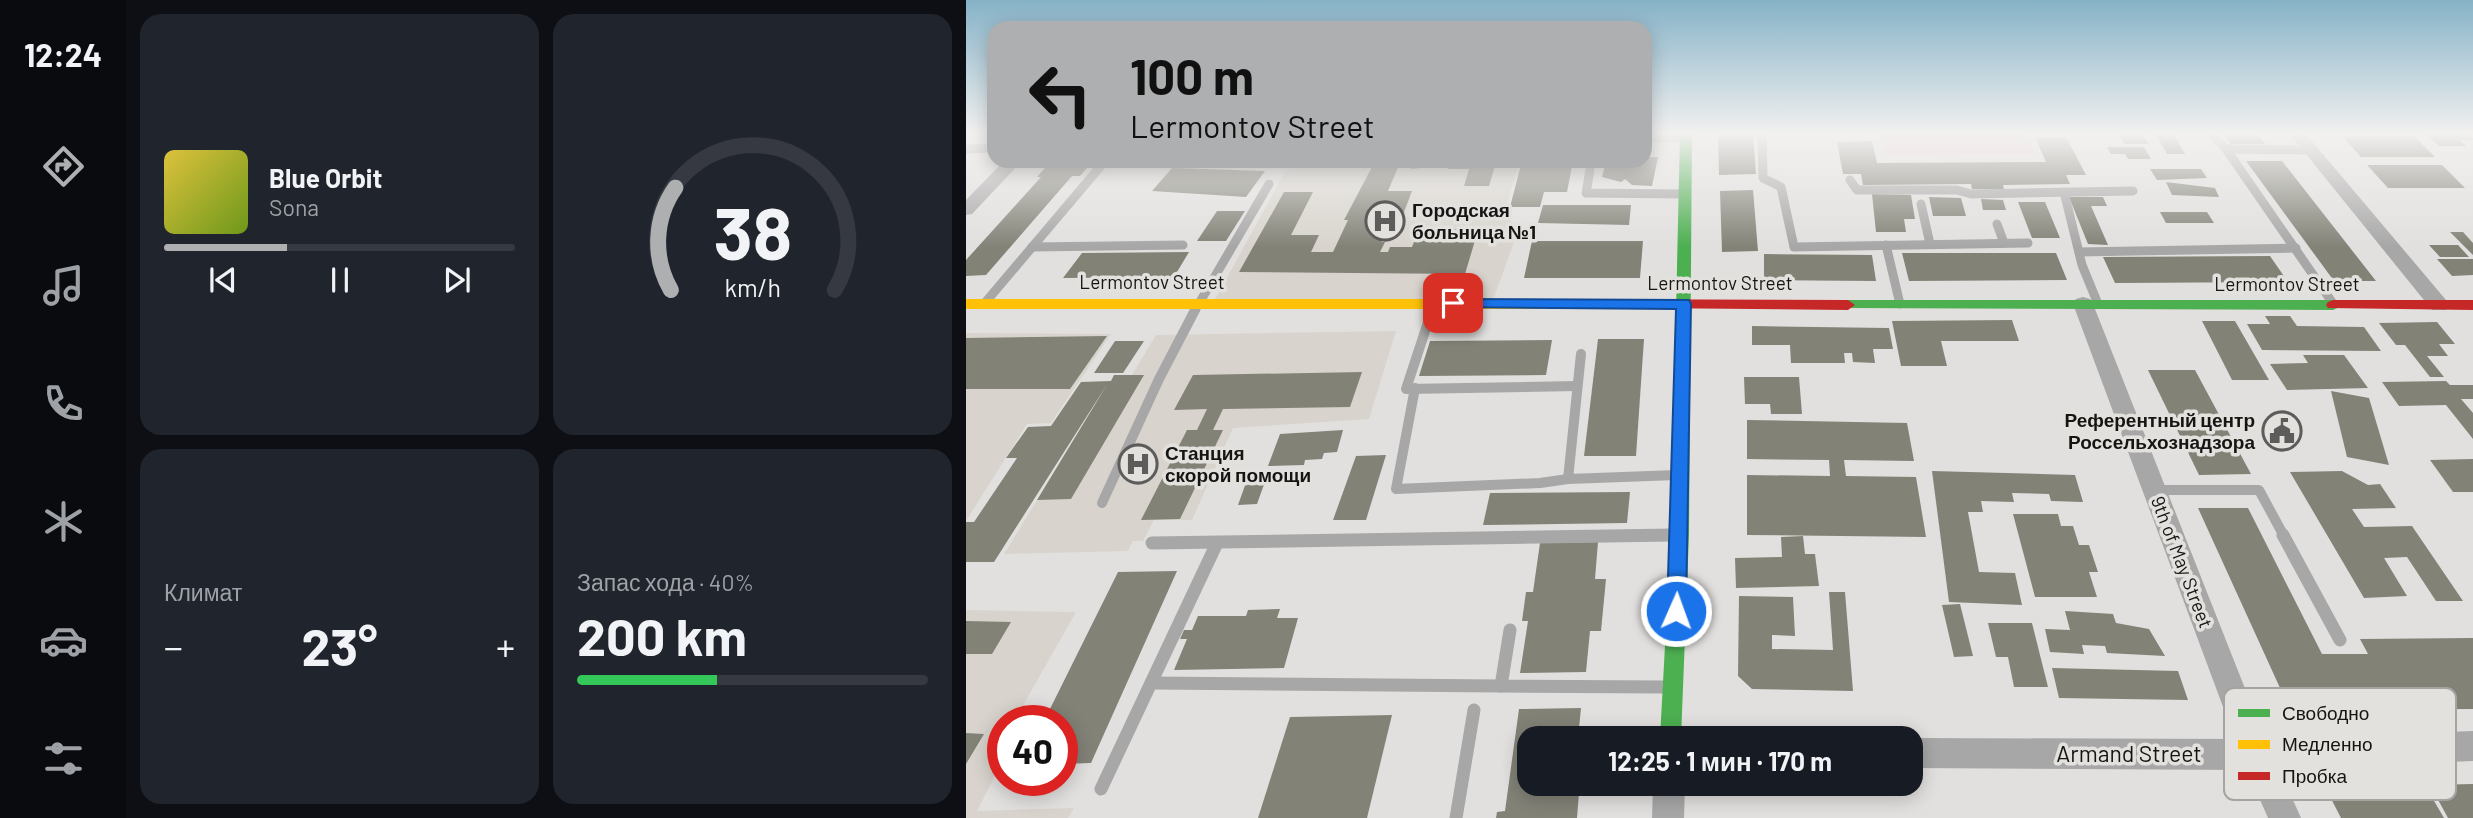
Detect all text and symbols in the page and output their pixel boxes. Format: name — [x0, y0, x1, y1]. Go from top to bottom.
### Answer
text: 12:24 — [24, 35, 102, 73]
text: 100 m — [1130, 46, 1254, 105]
icon: left — [1015, 49, 1106, 140]
text: Lermontov Street — [1130, 106, 1375, 144]
icon: directions — [39, 142, 88, 191]
text: Blue Orbit — [269, 162, 382, 193]
text: 38 — [713, 188, 792, 276]
text: Sona — [269, 193, 319, 221]
place label: Городская больница №1 — [1412, 198, 1536, 243]
hospital icon: Городская больница №1 — [1364, 200, 1406, 242]
icon: music — [39, 261, 88, 310]
icon: previous — [204, 261, 242, 299]
icon: pause — [321, 261, 359, 299]
icon: next — [438, 261, 476, 299]
street label: Lermontov Street — [1079, 270, 1225, 293]
street label: Lermontov Street — [1647, 271, 1793, 294]
text: km/h — [724, 272, 781, 302]
street label: Lermontov Street — [2214, 272, 2360, 295]
pin — [1423, 273, 1483, 333]
icon: arrive — [1434, 284, 1472, 322]
icon: phone — [39, 379, 88, 428]
place label: Референтный центр Россельхознадзора — [2065, 408, 2255, 453]
public building icon: Референтный центр Россельхознадзора — [2261, 410, 2303, 452]
place label: Станция скорой помощи — [1165, 441, 1311, 486]
hospital icon: Станция скорой помощи — [1117, 443, 1159, 485]
street label: 9th of May Street — [2147, 493, 2218, 631]
icon: climate — [39, 497, 88, 546]
text: Запас хода · 40% — [577, 568, 754, 596]
position arrow — [1639, 574, 1713, 648]
text: Климат — [164, 578, 242, 606]
text: 200 km — [577, 604, 747, 666]
text: 23° — [301, 614, 378, 676]
icon: car — [39, 616, 88, 665]
text: − — [164, 623, 183, 669]
text: + — [496, 623, 515, 669]
legend — [2224, 688, 2456, 800]
text: Свободно — [2282, 701, 2369, 724]
speed limit sign: 40 — [987, 705, 1078, 796]
text: Медленно — [2282, 732, 2372, 755]
icon: filters — [39, 734, 88, 783]
street label: Armand Street — [2056, 739, 2202, 767]
text: 12:25 · 1 мин · 170 m — [1608, 745, 1832, 776]
text: Пробка — [2282, 764, 2347, 787]

